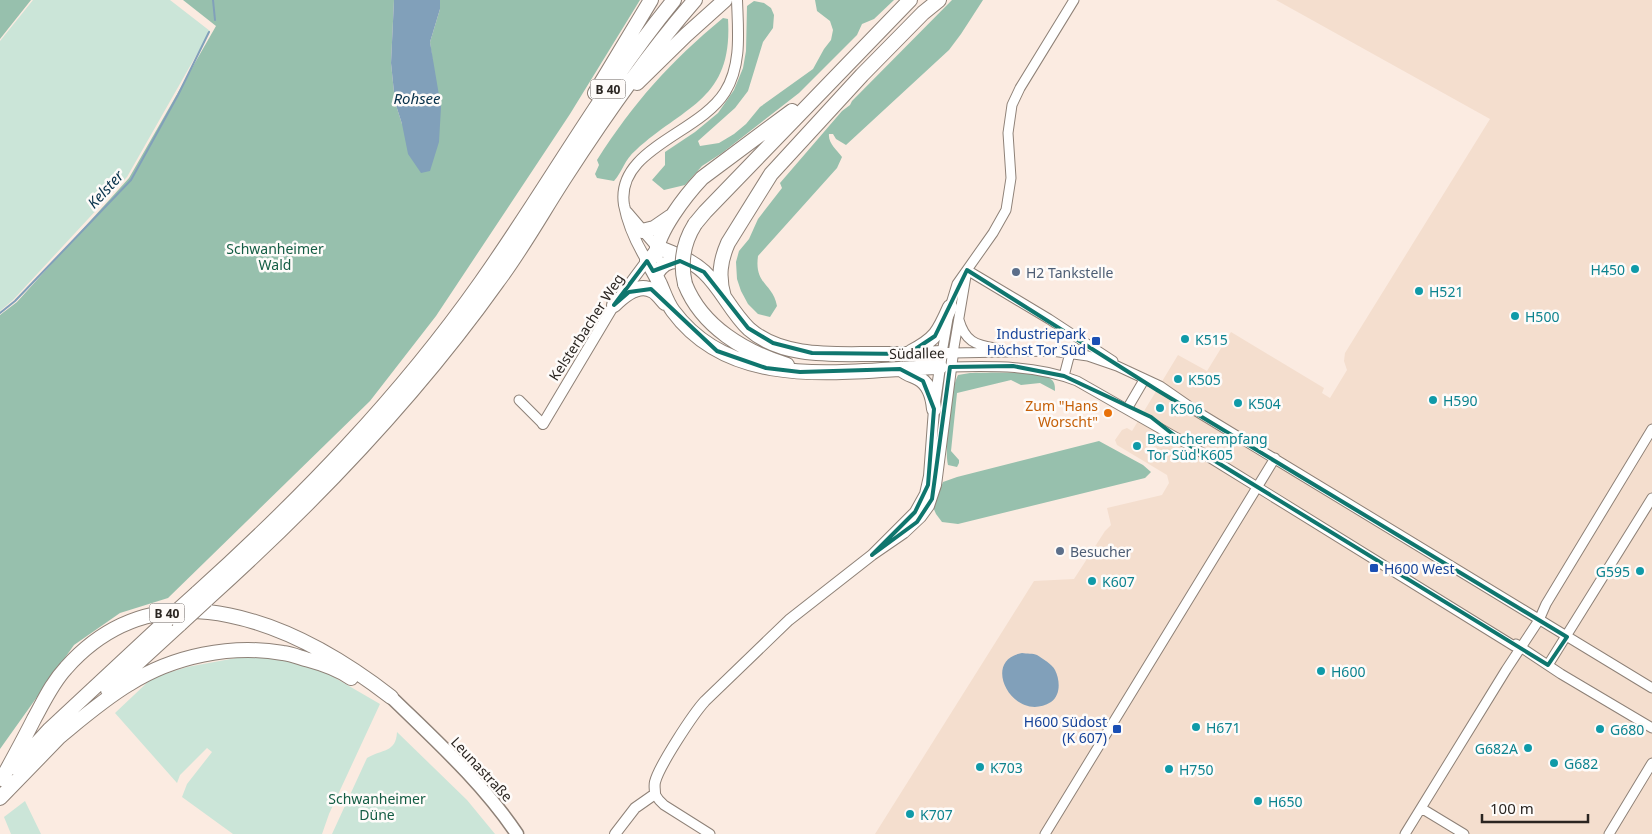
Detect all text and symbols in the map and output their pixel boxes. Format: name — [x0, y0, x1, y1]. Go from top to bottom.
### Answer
road number: B 40 — [590, 80, 626, 98]
water label: Rohsee — [393, 88, 441, 108]
water label: Kelster — [82, 165, 128, 212]
park label: Schwanheimer Wald — [226, 239, 324, 274]
place label: H450 — [1591, 260, 1625, 279]
place label: H2 Tankstelle — [1026, 263, 1114, 282]
marker: H450 — [1629, 263, 1641, 275]
marker: H2 Tankstelle — [1010, 266, 1022, 278]
street label: Kelsterbacher Weg — [544, 270, 628, 384]
place label: H521 — [1429, 282, 1463, 301]
marker: H521 — [1413, 285, 1425, 297]
place label: H500 — [1525, 307, 1559, 326]
marker: H500 — [1509, 310, 1521, 322]
place label: Industriepark Höchst Tor Süd — [987, 324, 1087, 359]
place label: K515 — [1195, 330, 1228, 349]
marker: K515 — [1179, 333, 1191, 345]
marker: Industriepark Höchst Tor Süd — [1090, 335, 1102, 347]
street label: Südallee — [889, 343, 945, 363]
place label: K505 — [1188, 370, 1221, 389]
marker: K505 — [1172, 373, 1184, 385]
place label: H590 — [1443, 391, 1477, 410]
place label: K504 — [1248, 394, 1281, 413]
marker: H590 — [1427, 394, 1439, 406]
place label: Zum "Hans Worscht" — [1025, 396, 1098, 431]
marker: K504 — [1232, 397, 1244, 409]
place label: K506 — [1170, 399, 1203, 418]
marker: K506 — [1154, 402, 1166, 414]
marker: Zum "Hans Worscht" — [1102, 407, 1114, 419]
place label: Besucherempfang Tor Süd K605 — [1147, 429, 1268, 464]
marker: Besucherempfang Tor Süd K605 — [1131, 440, 1143, 452]
place label: Besucher — [1070, 542, 1132, 561]
marker: Besucher — [1054, 545, 1066, 557]
place label: H600 West — [1384, 559, 1454, 578]
marker: H600 West — [1368, 562, 1380, 574]
place label: G595 — [1596, 562, 1630, 581]
marker: G595 — [1634, 565, 1646, 577]
place label: K607 — [1102, 572, 1135, 591]
marker: K607 — [1086, 575, 1098, 587]
road number: B 40 — [150, 604, 184, 622]
place label: H600 — [1331, 662, 1365, 681]
marker: H600 — [1315, 665, 1327, 677]
place label: H600 Südost (K 607) — [1024, 712, 1107, 747]
place label: H671 — [1206, 718, 1240, 737]
place label: G680 — [1610, 720, 1644, 739]
marker: H671 — [1190, 721, 1202, 733]
marker: H600 Südost (K 607) — [1111, 723, 1123, 735]
marker: G680 — [1594, 723, 1606, 735]
street label: Leunastraße — [447, 732, 517, 806]
place label: G682A — [1475, 739, 1518, 758]
marker: G682A — [1522, 742, 1534, 754]
place label: G682 — [1564, 754, 1598, 773]
marker: G682 — [1548, 757, 1560, 769]
place label: K703 — [990, 758, 1023, 777]
place label: H750 — [1179, 760, 1213, 779]
marker: K703 — [974, 761, 986, 773]
marker: H750 — [1163, 763, 1175, 775]
park label: Schwanheimer Düne — [328, 789, 426, 824]
place label: H650 — [1268, 792, 1302, 811]
scale bar — [1482, 792, 1588, 824]
marker: H650 — [1252, 795, 1264, 807]
text: 100 m — [1490, 798, 1534, 818]
place label: K707 — [920, 805, 953, 824]
marker: K707 — [904, 808, 916, 820]

